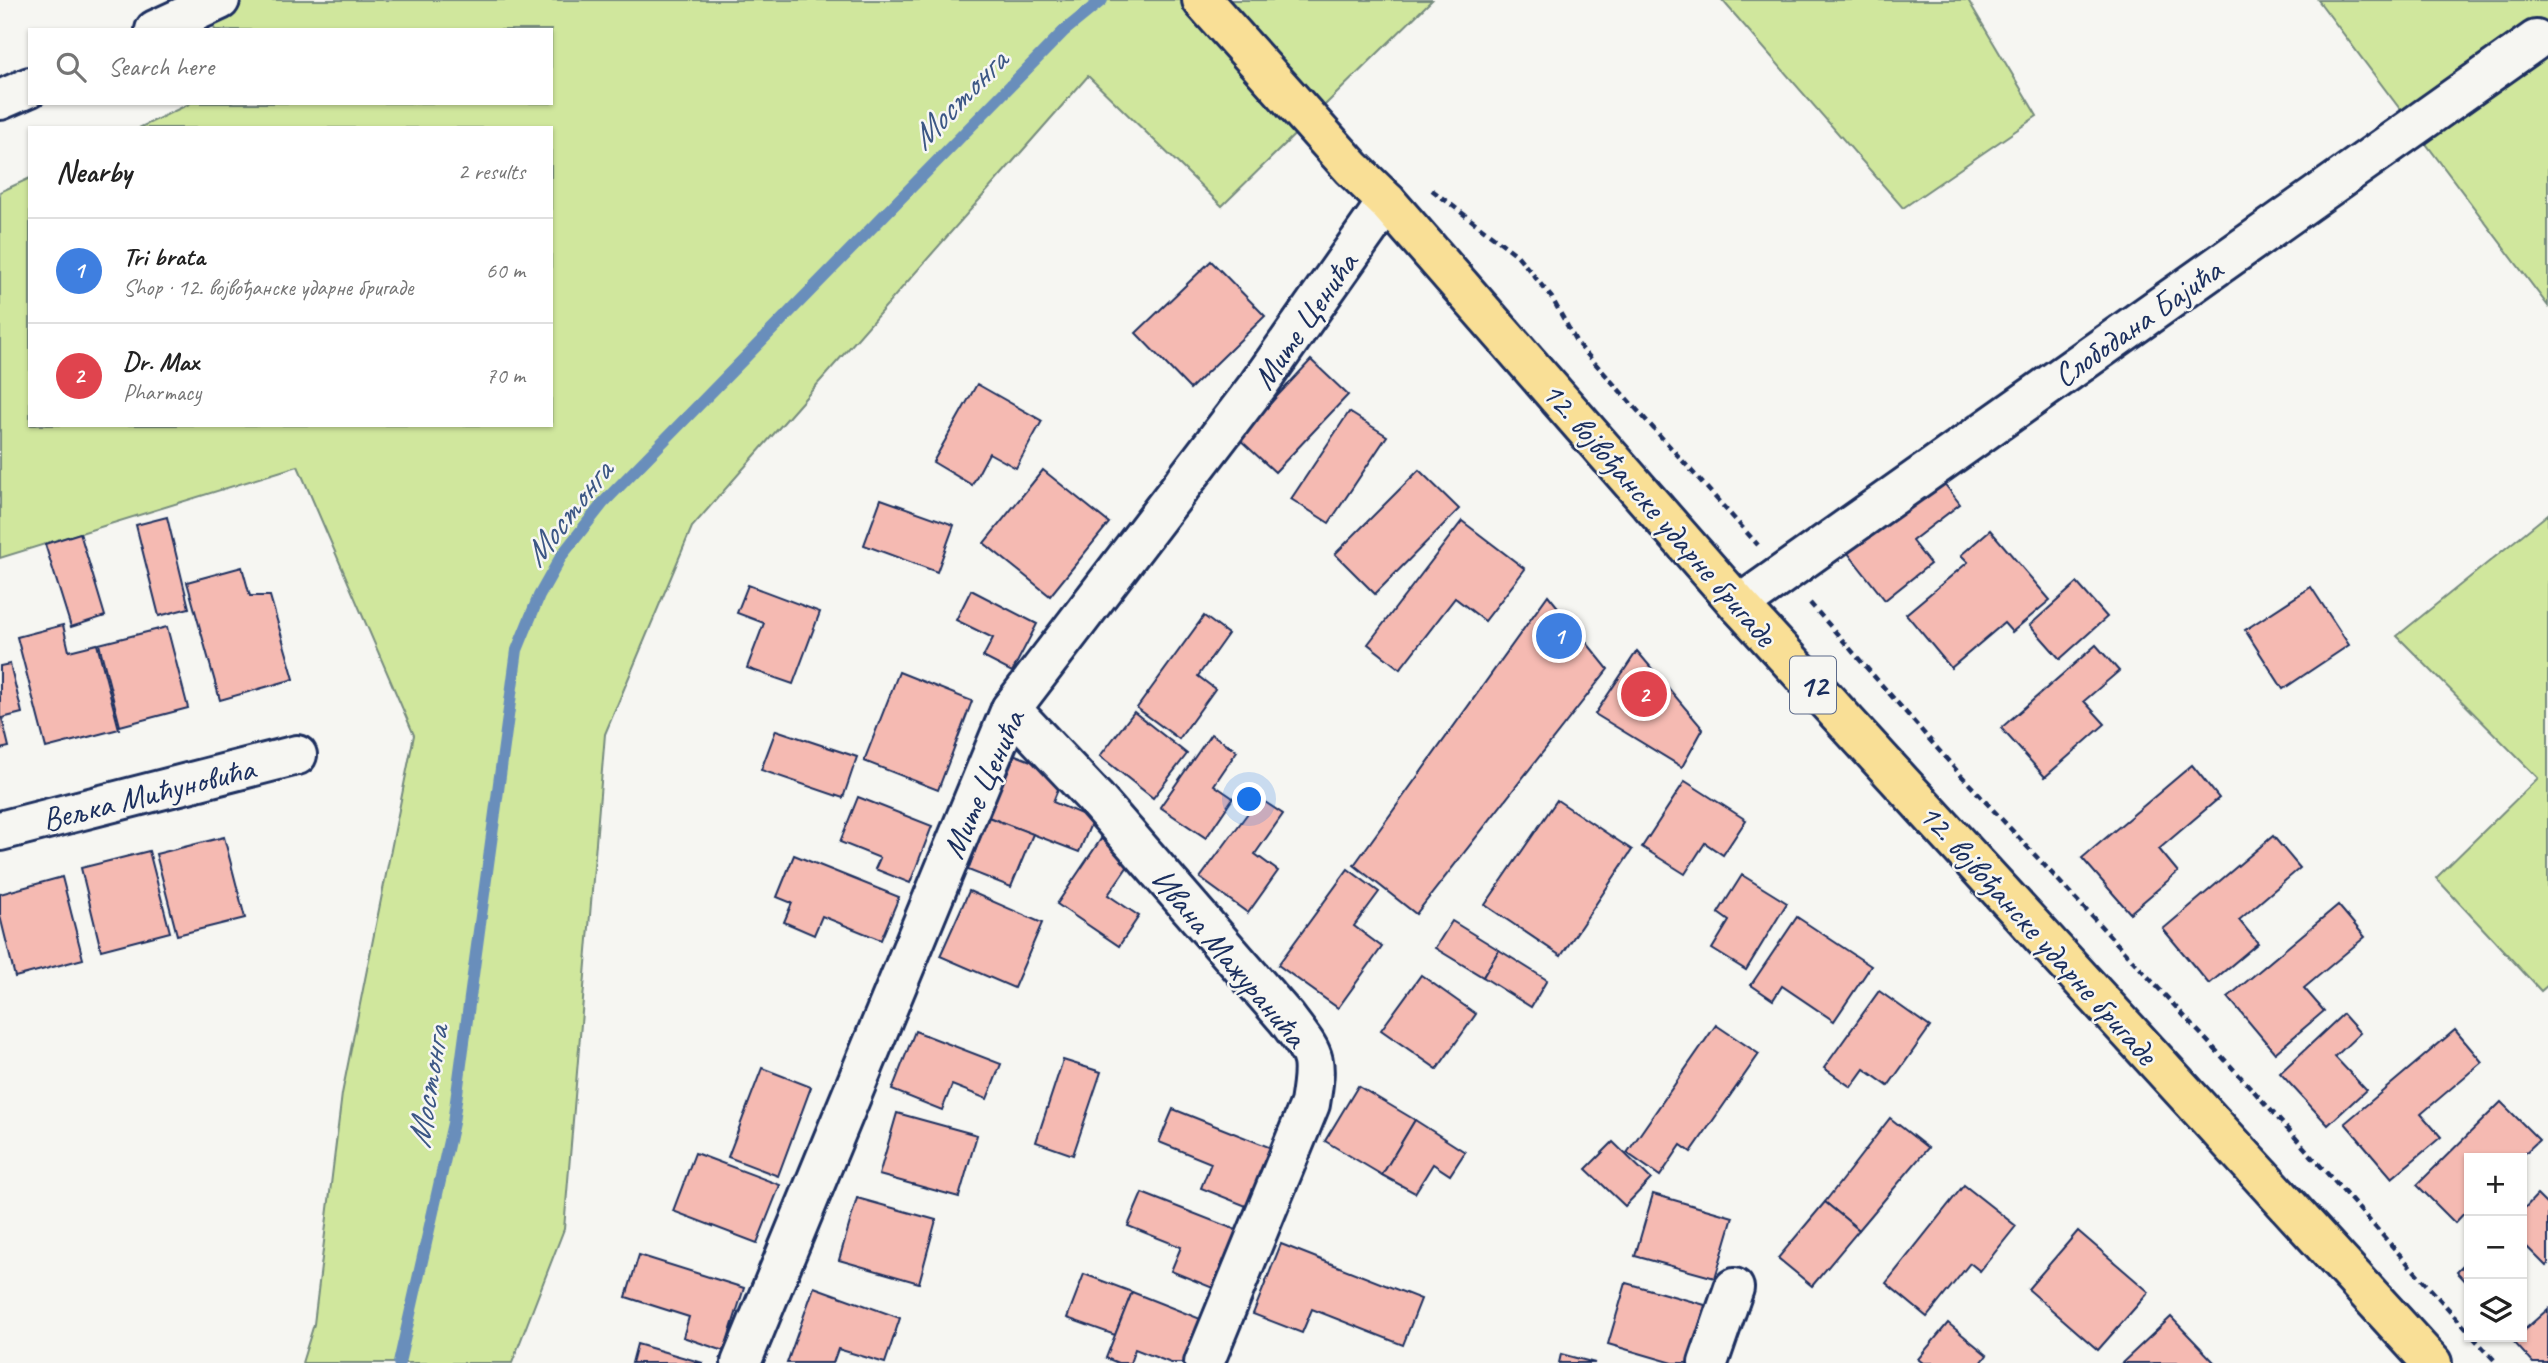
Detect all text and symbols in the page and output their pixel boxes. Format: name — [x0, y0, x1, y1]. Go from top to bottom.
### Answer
search box — [28, 28, 553, 105]
water label: Мостонга — [900, 37, 1020, 159]
icon: search — [52, 48, 90, 86]
text: Search here — [108, 50, 214, 83]
text: Nearby — [56, 153, 132, 191]
text: 2 results — [458, 157, 525, 186]
text: Tri brata — [123, 240, 205, 273]
street label: Мите Ценића — [1242, 242, 1369, 397]
street label: Слободана Бајића — [2045, 248, 2232, 397]
text: 1 — [74, 256, 84, 285]
text: 60 m — [486, 256, 525, 285]
text: Shop · 12. војвођанске ударне бригаде — [123, 273, 413, 302]
text: Dr. Max — [123, 345, 199, 378]
text: 2 — [74, 361, 84, 390]
text: 70 m — [486, 361, 525, 390]
street label: 12. војвођанске ударне бригаде — [1535, 374, 1785, 652]
text: Pharmacy — [123, 378, 201, 407]
water label: Мостонга — [512, 448, 625, 575]
pin: 1 — [1536, 610, 1582, 662]
road number: 12 — [1790, 656, 1836, 714]
pin: 2 — [1621, 668, 1667, 720]
street label: Мите Ценића — [932, 702, 1035, 865]
street label: Вељка Мићуновића — [38, 747, 261, 841]
your location — [1232, 782, 1266, 816]
street label: 12. војвођанске ударне бригаде — [1910, 794, 2168, 1075]
street label: Ивана Мажуранића — [1142, 859, 1318, 1058]
water label: Мостонга — [396, 1020, 460, 1151]
map controls — [2464, 1153, 2527, 1342]
button: + — [2464, 1153, 2527, 1216]
button: − — [2464, 1216, 2527, 1279]
button: layers — [2464, 1279, 2527, 1342]

